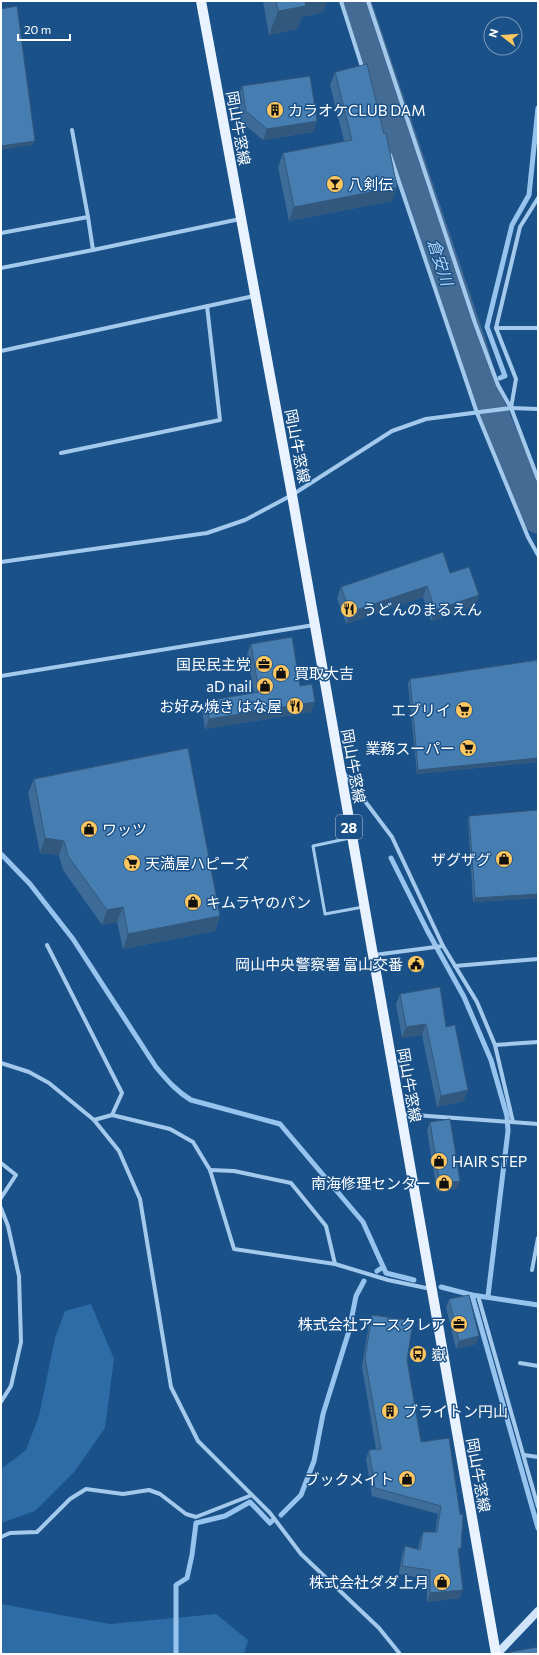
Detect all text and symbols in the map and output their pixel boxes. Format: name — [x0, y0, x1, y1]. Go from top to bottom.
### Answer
scale bar — [18, 16, 70, 42]
north arrow — [483, 16, 523, 56]
text: 20 m — [24, 22, 51, 36]
text: N — [486, 27, 500, 39]
street label: 岡山牛窓線 — [224, 89, 254, 167]
building icon: カラオケCLUB DAM — [265, 100, 285, 120]
place label: カラオケCLUB DAM — [288, 101, 426, 119]
bar icon: 八剣伝 — [325, 174, 345, 194]
place label: 八剣伝 — [348, 175, 393, 193]
water label: 倉安川 — [425, 236, 458, 290]
street label: 岡山牛窓線 — [282, 407, 314, 485]
restaurant icon: うどんのまるえん — [339, 599, 359, 619]
place label: うどんのまるえん — [362, 600, 482, 618]
office icon: 国民民主党 — [254, 654, 274, 674]
place label: 国民民主党 — [176, 655, 251, 673]
shop icon: 買取大吉 — [271, 663, 291, 683]
place label: 買取大吉 — [294, 664, 354, 682]
shop icon: aD nail — [255, 676, 275, 696]
place label: aD nail — [206, 677, 252, 695]
restaurant icon: お好み焼き はな屋 — [285, 696, 305, 716]
place label: お好み焼き はな屋 — [159, 697, 282, 715]
supermarket icon: エブリイ — [454, 700, 474, 720]
place label: エブリイ — [391, 701, 451, 719]
street label: 岡山牛窓線 — [339, 727, 369, 805]
supermarket icon: 業務スーパー — [458, 738, 478, 758]
place label: 業務スーパー — [365, 739, 455, 757]
road number: 28 — [336, 815, 362, 839]
shop icon: ワッツ — [79, 819, 99, 839]
place label: ワッツ — [102, 820, 147, 838]
shop icon: ザグザグ — [494, 849, 514, 869]
place label: ザグザグ — [431, 850, 491, 868]
supermarket icon: 天満屋ハピーズ — [122, 853, 142, 873]
place label: 天満屋ハピーズ — [145, 854, 249, 872]
shop icon: キムラヤのパン — [183, 892, 203, 912]
place label: キムラヤのパン — [206, 893, 311, 911]
public building icon: 岡山中央警察署 富山交番 — [406, 954, 426, 974]
place label: 岡山中央警察署 富山交番 — [235, 955, 403, 973]
street label: 岡山牛窓線 — [395, 1046, 425, 1124]
shop icon: HAIR STEP — [429, 1151, 449, 1171]
place label: HAIR STEP — [452, 1152, 527, 1170]
shop icon: 南海修理センター — [434, 1173, 454, 1193]
place label: 南海修理センター — [311, 1174, 431, 1192]
office icon: 株式会社アースクレア — [449, 1314, 469, 1334]
place label: 株式会社アースクレア — [298, 1315, 446, 1333]
bus stop icon: 嶽 — [408, 1344, 428, 1364]
place label: 嶽 — [431, 1345, 446, 1363]
building icon: ブライトン円山 — [380, 1401, 400, 1421]
place label: ブライトン円山 — [403, 1402, 508, 1420]
street label: 岡山牛窓線 — [464, 1436, 494, 1514]
shop icon: ブックメイト — [397, 1469, 417, 1489]
place label: ブックメイト — [305, 1470, 394, 1488]
shop icon: 株式会社ダダ上月 — [432, 1572, 452, 1592]
place label: 株式会社ダダ上月 — [309, 1573, 429, 1591]

